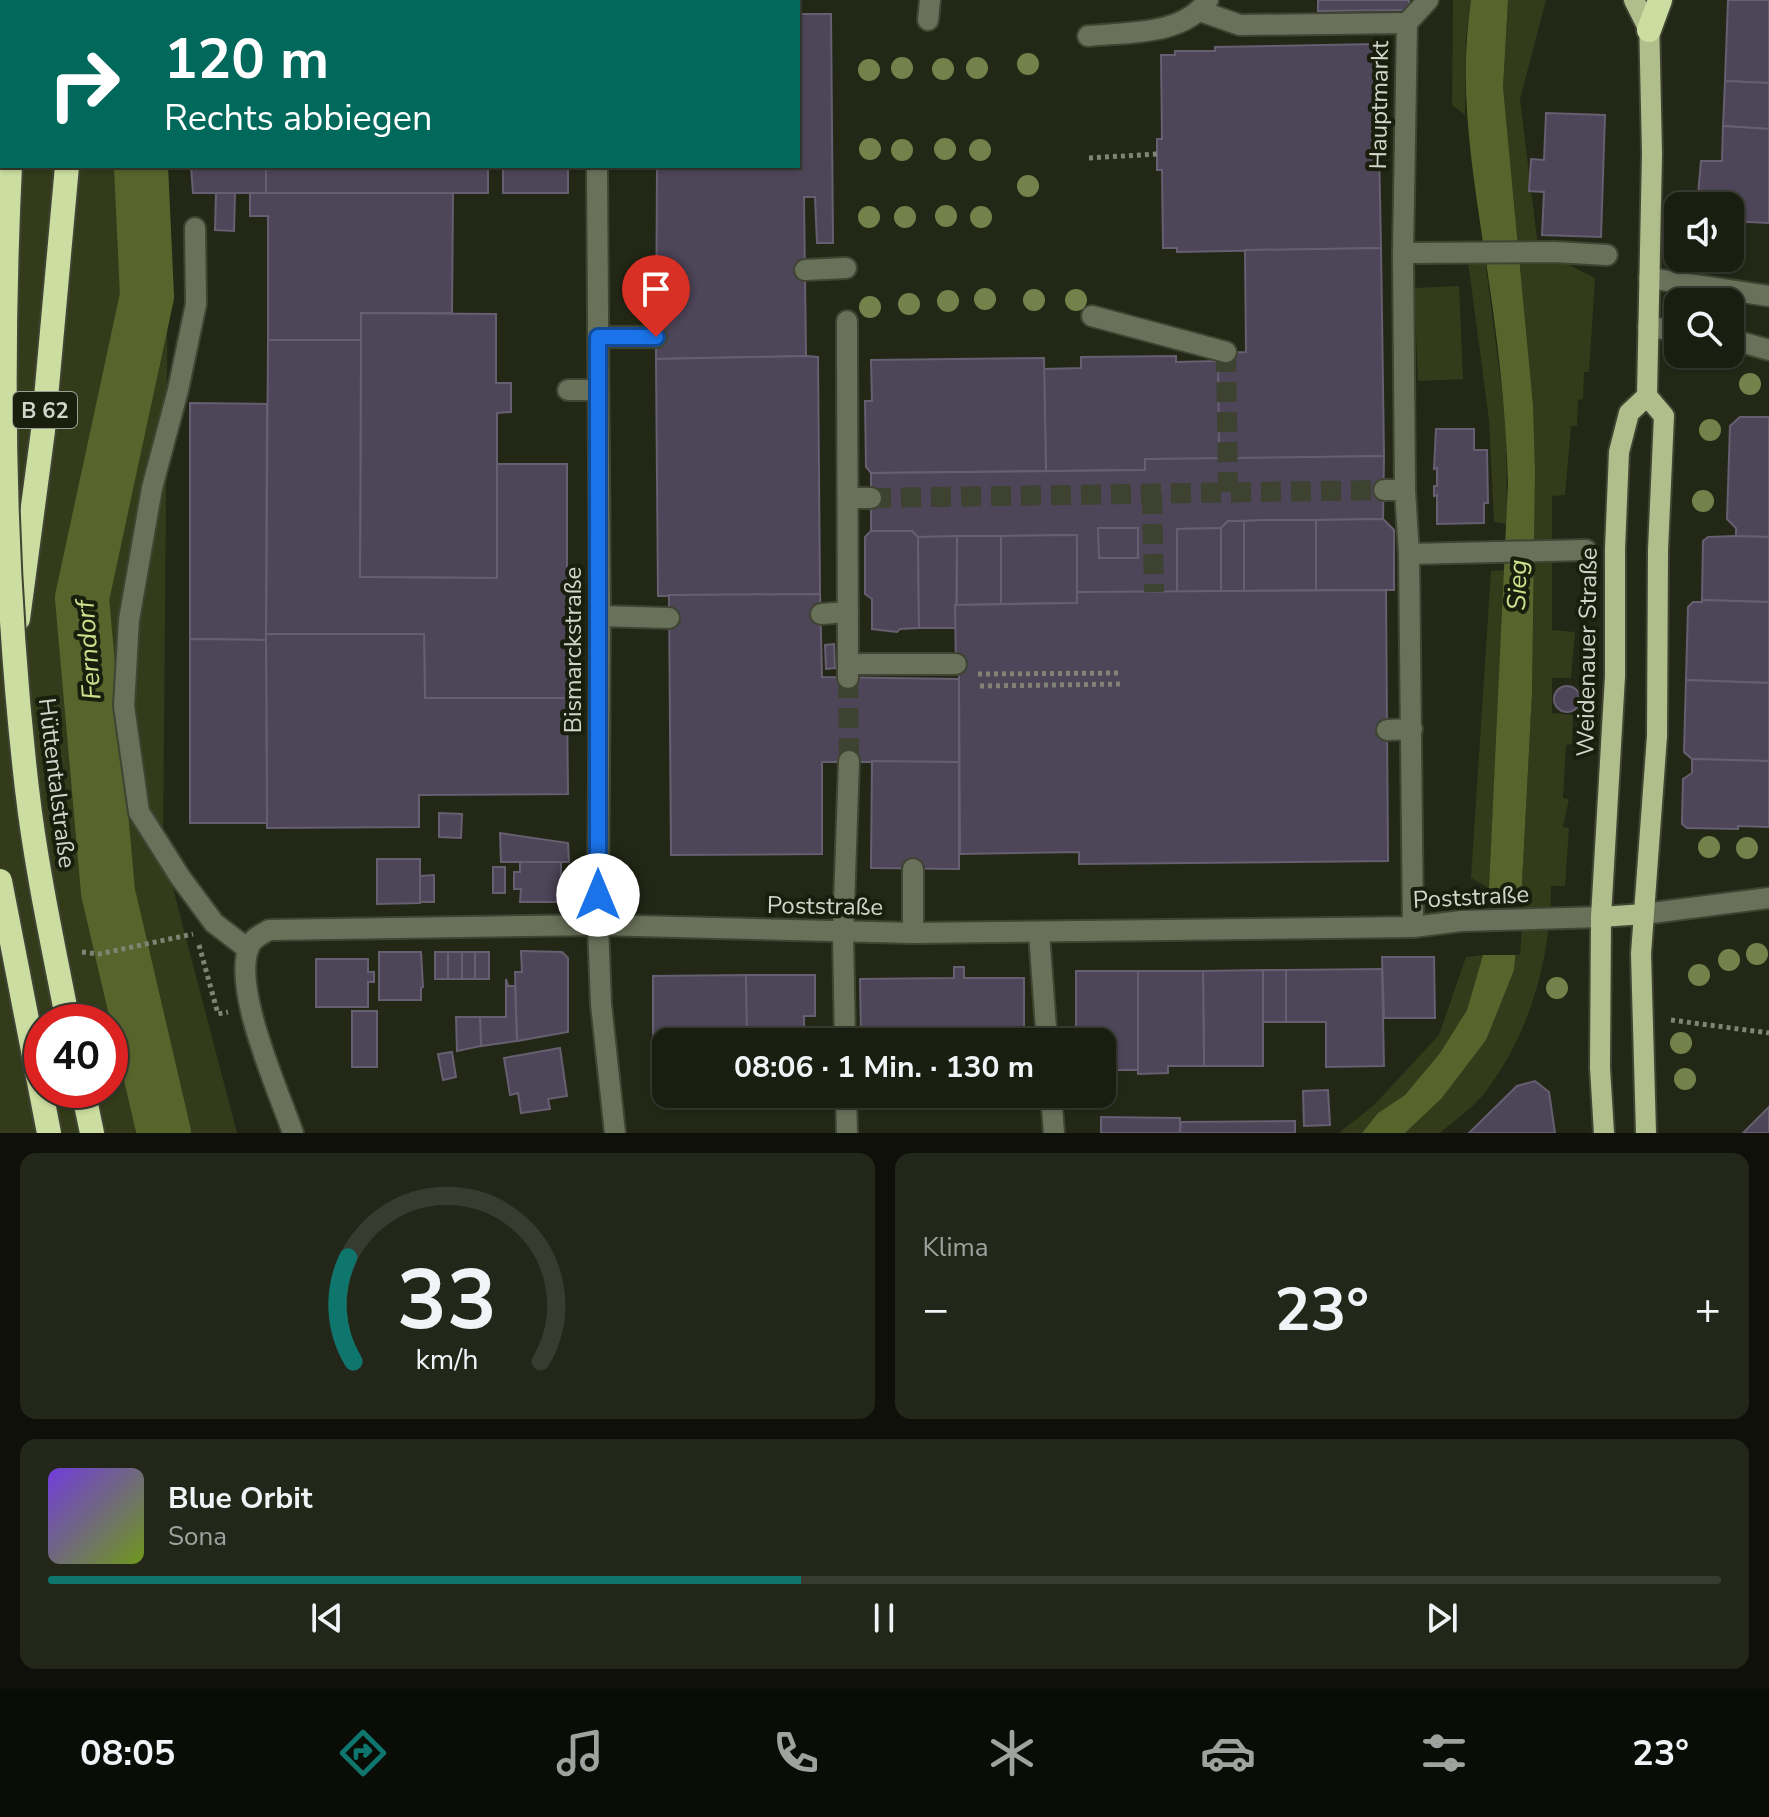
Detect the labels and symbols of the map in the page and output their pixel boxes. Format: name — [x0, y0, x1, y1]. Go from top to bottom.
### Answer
street label: Hauptmarkt — [1362, 40, 1396, 170]
pin — [622, 255, 690, 337]
road number: B 62 — [13, 392, 77, 428]
street label: Weidenauer Straße — [1569, 547, 1605, 757]
water label: Sieg — [1499, 559, 1536, 611]
street label: Bismarckstraße — [557, 567, 589, 733]
water label: Ferndorf — [67, 597, 109, 701]
street label: Hüttentalstraße — [31, 696, 83, 870]
position arrow — [556, 853, 640, 937]
street label: Poststraße — [1412, 878, 1530, 916]
street label: Poststraße — [767, 889, 883, 923]
speed limit sign: 40 — [24, 1004, 128, 1108]

